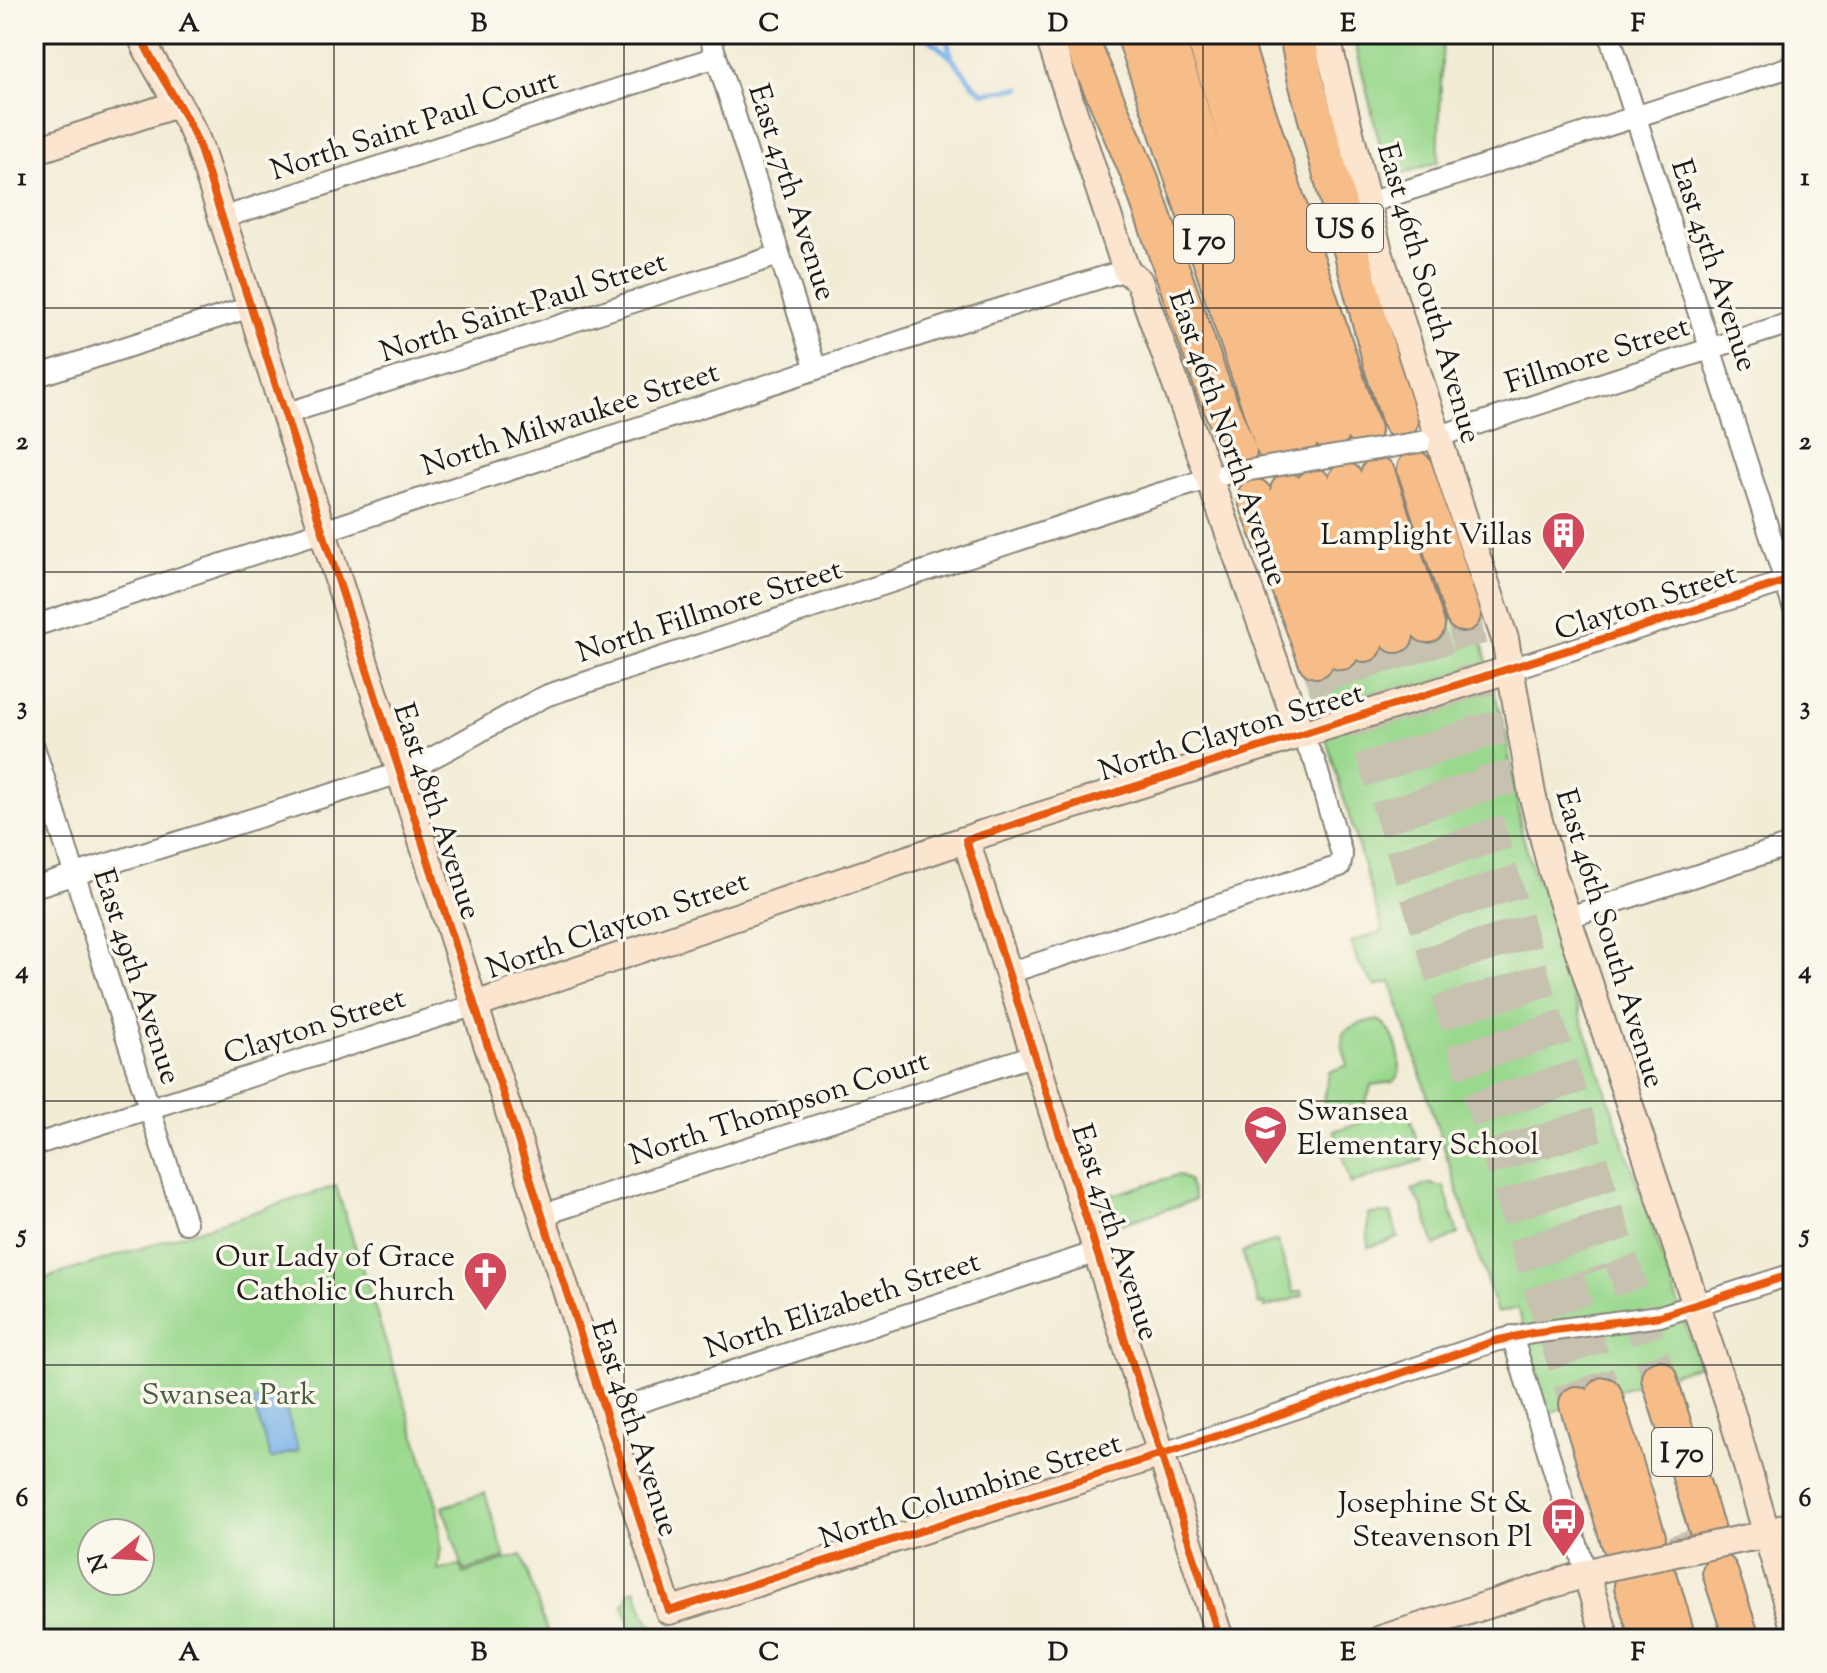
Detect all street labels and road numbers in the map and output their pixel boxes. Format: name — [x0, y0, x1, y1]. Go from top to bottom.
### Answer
street label: North Saint Paul Court — [265, 60, 564, 193]
street label: East 47th Avenue — [735, 79, 846, 306]
street label: East 46th South Avenue — [1364, 139, 1491, 449]
street label: East 45th Avenue — [1658, 154, 1767, 377]
road number: US 6 — [1307, 204, 1383, 252]
road number: I 70 — [1174, 215, 1234, 263]
street label: North Saint Paul Street — [375, 242, 673, 375]
street label: East 46th North Avenue — [1156, 285, 1297, 592]
street label: Fillmore Street — [1500, 306, 1695, 406]
street label: North Milwaukee Street — [417, 352, 725, 489]
street label: North Fillmore Street — [571, 549, 848, 676]
street label: Clayton Street — [1549, 554, 1742, 653]
street label: North Clayton Street — [1094, 673, 1369, 794]
street label: East 48th Avenue — [380, 698, 491, 925]
street label: East 46th South Avenue — [1543, 784, 1675, 1093]
street label: North Clayton Street — [481, 861, 755, 991]
street label: East 49th Avenue — [81, 864, 191, 1090]
street label: Clayton Street — [218, 978, 411, 1077]
street label: North Thompson Court — [625, 1041, 935, 1178]
street label: East 47th Avenue — [1058, 1119, 1169, 1346]
street label: North Elizabeth Street — [700, 1242, 986, 1371]
street label: East 48th Avenue — [578, 1315, 689, 1542]
street label: North Columbine Street — [814, 1423, 1127, 1562]
road number: I 70 — [1652, 1428, 1712, 1476]

